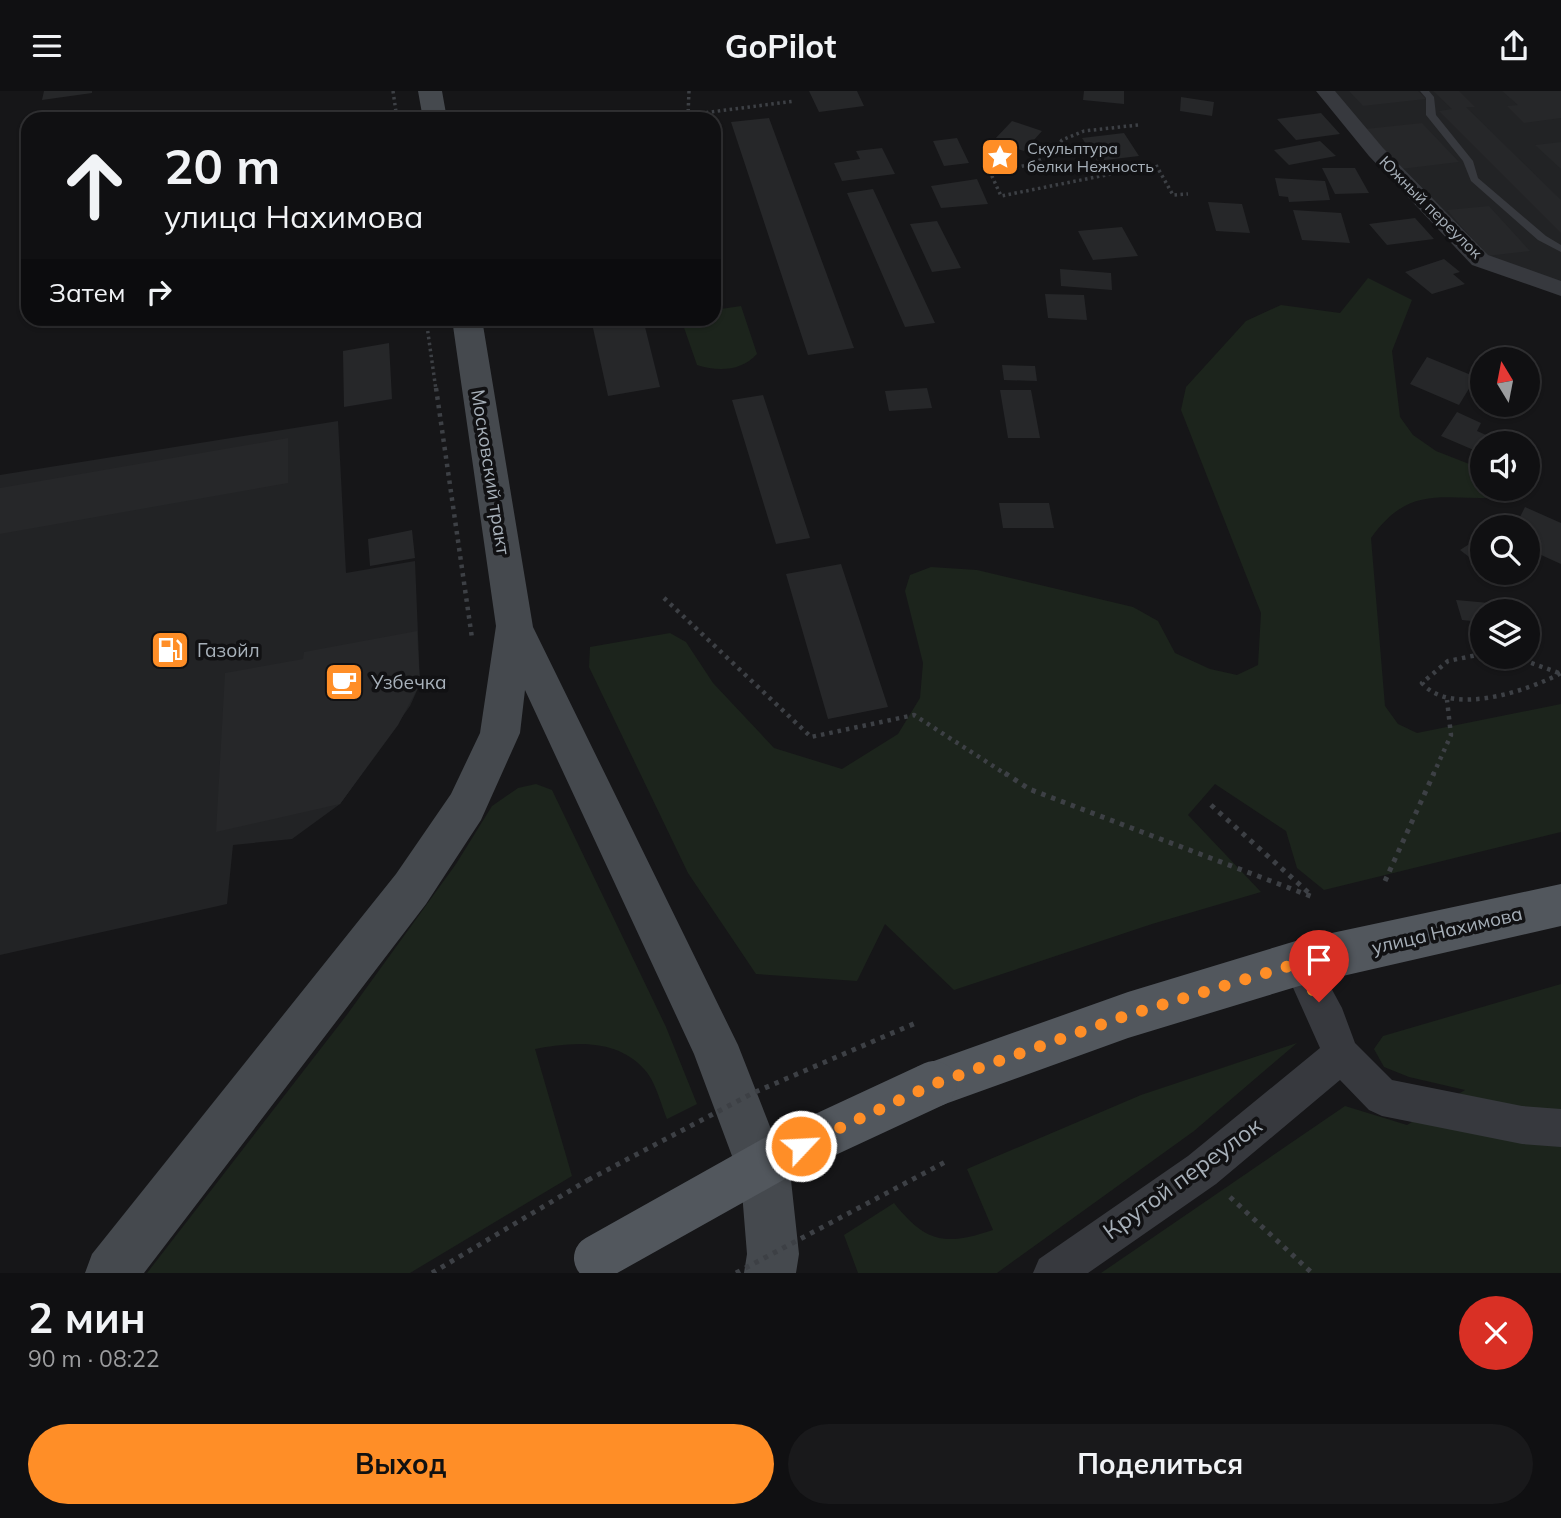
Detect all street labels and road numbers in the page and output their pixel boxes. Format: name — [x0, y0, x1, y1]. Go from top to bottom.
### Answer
street label: Южный переулок — [1375, 151, 1487, 263]
street label: Московский тракт — [466, 388, 516, 557]
street label: улица Нахимова — [1369, 901, 1525, 959]
street label: Крутой переулок — [1097, 1110, 1267, 1245]

